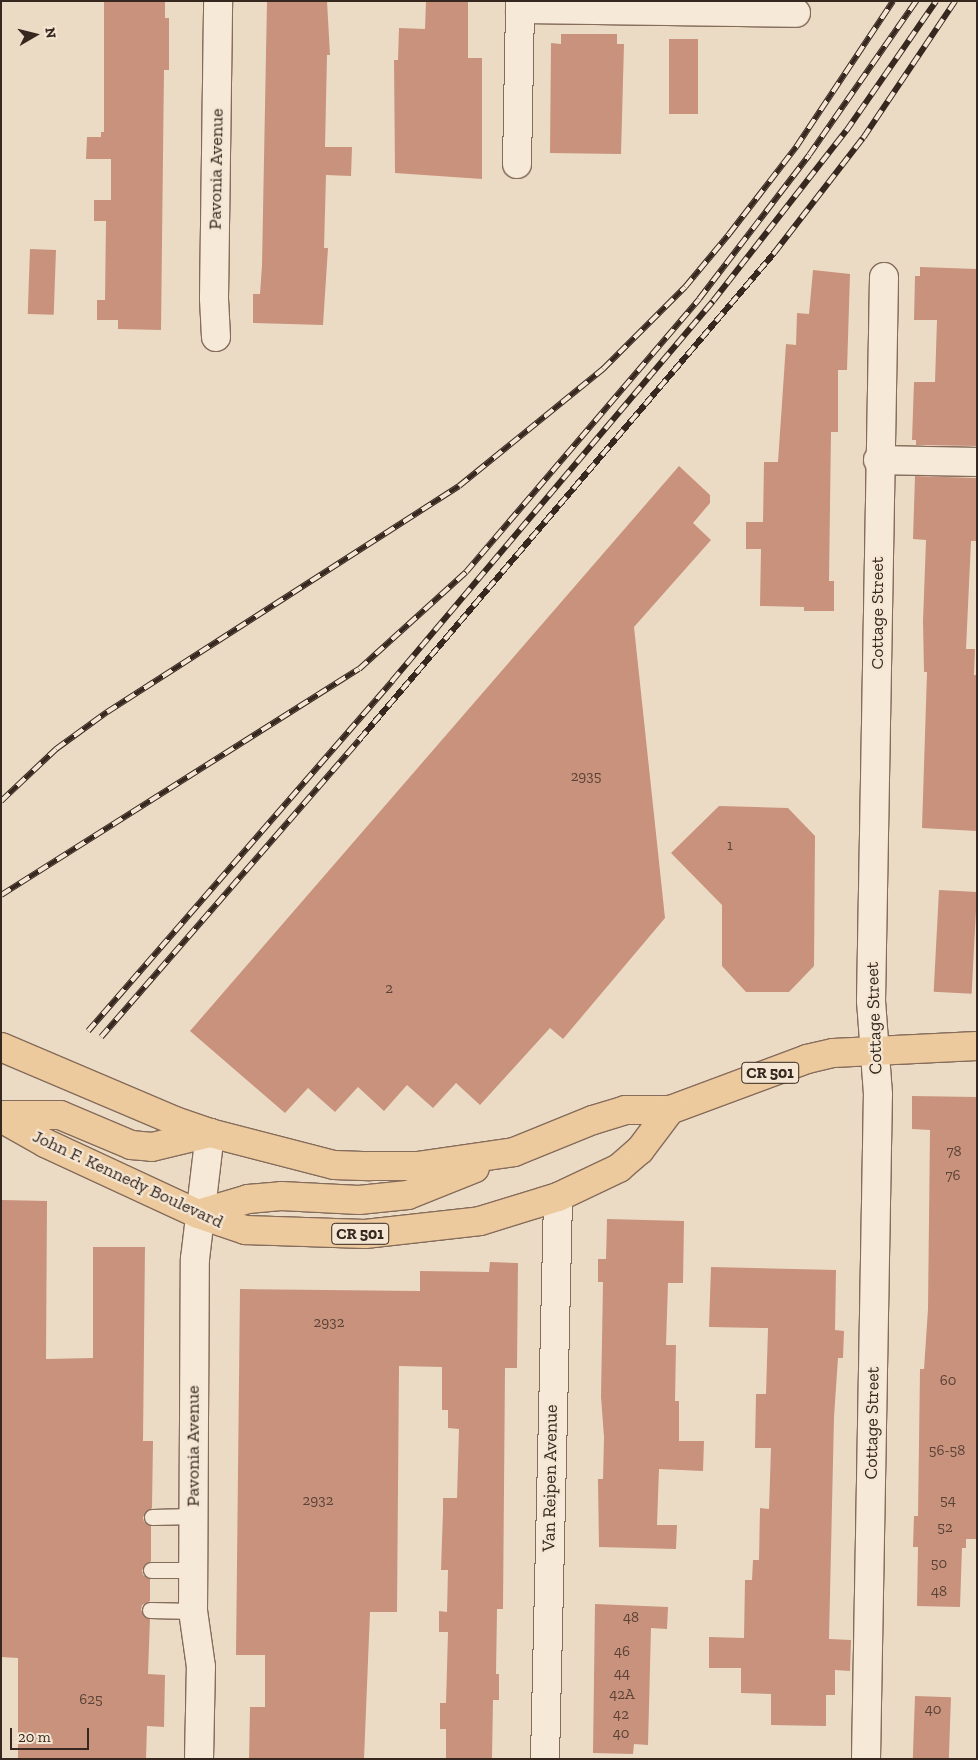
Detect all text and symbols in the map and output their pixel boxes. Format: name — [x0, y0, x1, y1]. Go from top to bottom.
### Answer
north arrow — [10, 10, 60, 60]
text: N — [41, 26, 60, 39]
street label: Pavonia Avenue — [204, 108, 228, 230]
street label: Cottage Street — [866, 557, 888, 669]
house number: 2935 — [571, 768, 601, 786]
house number: 1 — [727, 837, 733, 855]
street label: Cottage Street — [861, 961, 887, 1075]
house number: 2 — [385, 980, 393, 998]
road number: CR 501 — [740, 1060, 800, 1086]
street label: John F. Kennedy Boulevard — [29, 1125, 227, 1233]
house number: 78 — [946, 1143, 962, 1161]
house number: 76 — [945, 1167, 961, 1185]
road number: CR 501 — [330, 1220, 390, 1248]
house number: 2932 — [314, 1314, 344, 1332]
street label: Cottage Street — [860, 1366, 884, 1480]
house number: 60 — [940, 1372, 956, 1390]
street label: Pavonia Avenue — [182, 1385, 204, 1507]
street label: Van Reipen Avenue — [538, 1404, 562, 1552]
house number: 56-58 — [929, 1442, 965, 1460]
house number: 2932 — [303, 1492, 333, 1510]
house number: 54 — [940, 1492, 956, 1510]
house number: 52 — [937, 1519, 953, 1537]
house number: 50 — [931, 1555, 947, 1573]
house number: 48 — [931, 1583, 947, 1601]
house number: 48 — [623, 1609, 639, 1627]
house number: 46 — [614, 1643, 630, 1661]
house number: 44 — [614, 1665, 630, 1683]
house number: 42A — [609, 1686, 635, 1704]
house number: 625 — [79, 1691, 103, 1709]
house number: 40 — [925, 1701, 941, 1719]
house number: 42 — [613, 1706, 629, 1724]
scale bar — [12, 1718, 91, 1750]
house number: 40 — [613, 1725, 629, 1743]
text: 20 m — [18, 1728, 51, 1746]

